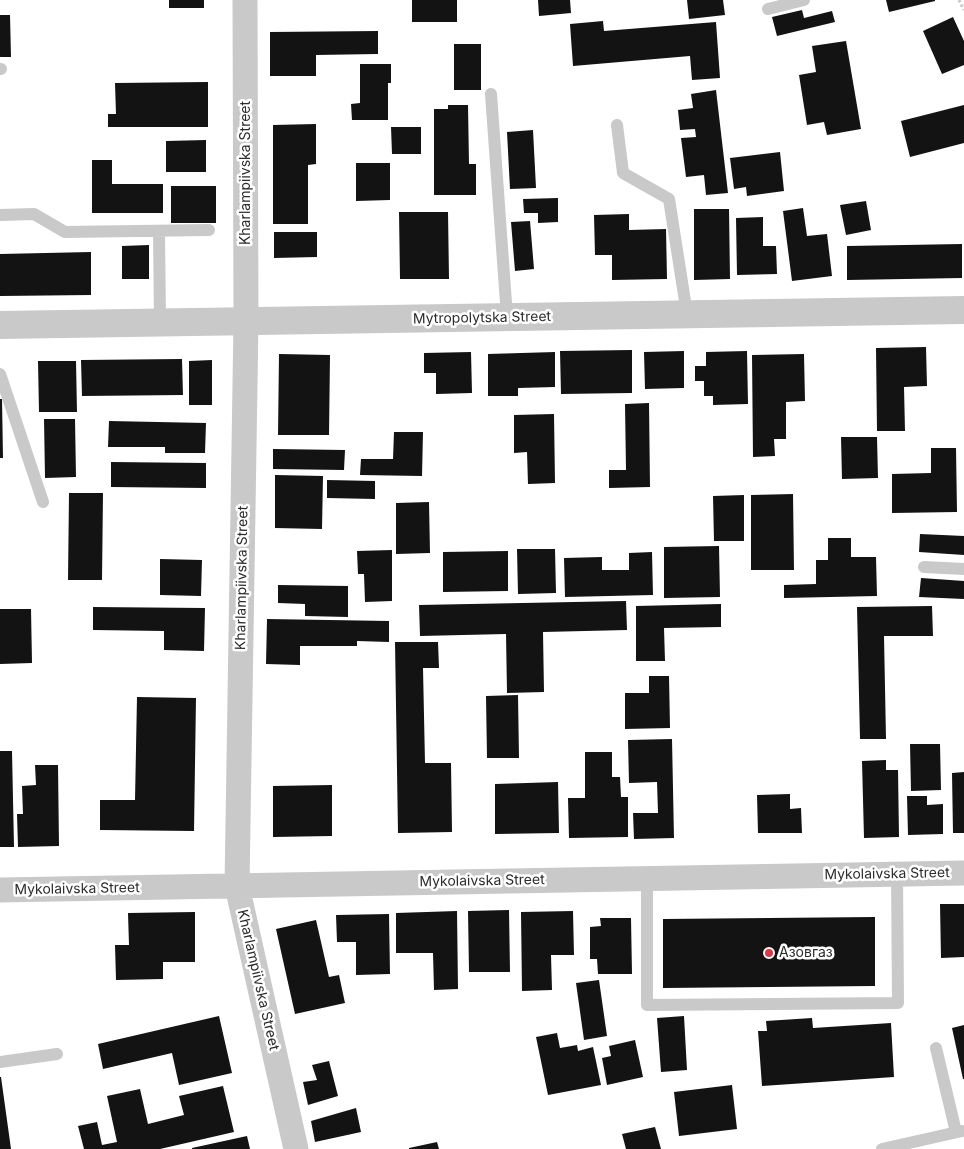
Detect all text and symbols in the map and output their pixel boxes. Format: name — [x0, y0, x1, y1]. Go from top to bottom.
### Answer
street label: Kharlampiivska Street — [238, 101, 254, 245]
street label: Mytropolytska Street — [413, 308, 551, 328]
street label: Kharlampiivska Street — [232, 506, 252, 650]
street label: Mykolaivska Street — [824, 865, 950, 883]
street label: Mykolaivska Street — [419, 872, 545, 890]
street label: Mykolaivska Street — [14, 880, 140, 898]
street label: Kharlampiivska Street — [234, 908, 282, 1052]
place label: Азовгаз — [779, 945, 833, 961]
marker: Азовгаз — [763, 947, 775, 959]

